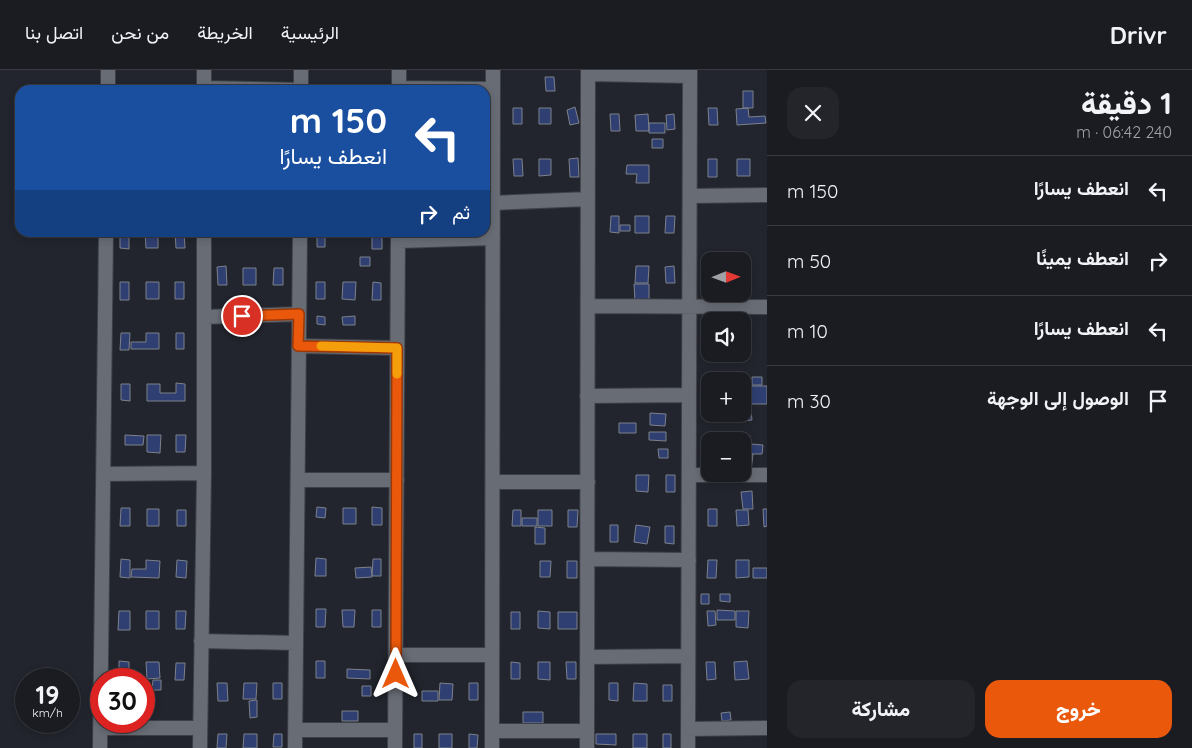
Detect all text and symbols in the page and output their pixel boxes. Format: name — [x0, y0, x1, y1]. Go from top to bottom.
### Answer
text: Drivr — [1110, 20, 1167, 50]
text: اتصل بنا — [25, 21, 83, 44]
text: من نحن — [111, 21, 169, 44]
text: الخريطة — [197, 21, 253, 44]
text: الرئيسية — [281, 21, 339, 44]
text: 1 دقيقة — [1081, 84, 1172, 122]
button: close — [787, 87, 839, 139]
text: 150 m — [290, 98, 387, 142]
icon: left — [405, 105, 470, 170]
text: 240 m · 06:42 — [1076, 122, 1172, 142]
text: انعطف يسارًا — [279, 142, 387, 170]
text: انعطف يسارًا — [1034, 176, 1129, 200]
icon: left — [1144, 177, 1172, 205]
text: 150 m — [787, 179, 838, 203]
icon: right — [414, 200, 442, 228]
text: ثم — [452, 200, 470, 224]
text: انعطف يمينًا — [1036, 246, 1129, 270]
icon: right — [1144, 247, 1172, 275]
text: 50 m — [787, 249, 831, 273]
north arrow — [701, 252, 751, 302]
map controls — [701, 252, 751, 482]
pin — [221, 295, 263, 337]
icon: arrive — [228, 302, 256, 330]
button: sound — [701, 312, 751, 362]
text: انعطف يسارًا — [1034, 316, 1129, 340]
icon: left — [1144, 317, 1172, 345]
text: 10 m — [787, 319, 828, 343]
button: + — [701, 372, 751, 422]
text: الوصول إلى الوجهة — [987, 386, 1129, 410]
icon: arrive — [1144, 387, 1172, 415]
text: 30 m — [787, 389, 831, 413]
button: − — [701, 432, 751, 482]
position arrow — [369, 647, 421, 699]
speed limit sign: 30 — [90, 668, 155, 733]
text: 19 — [36, 679, 59, 710]
button: مشاركة — [787, 680, 975, 738]
button: خروج — [985, 680, 1172, 738]
text: km/h — [32, 705, 63, 720]

